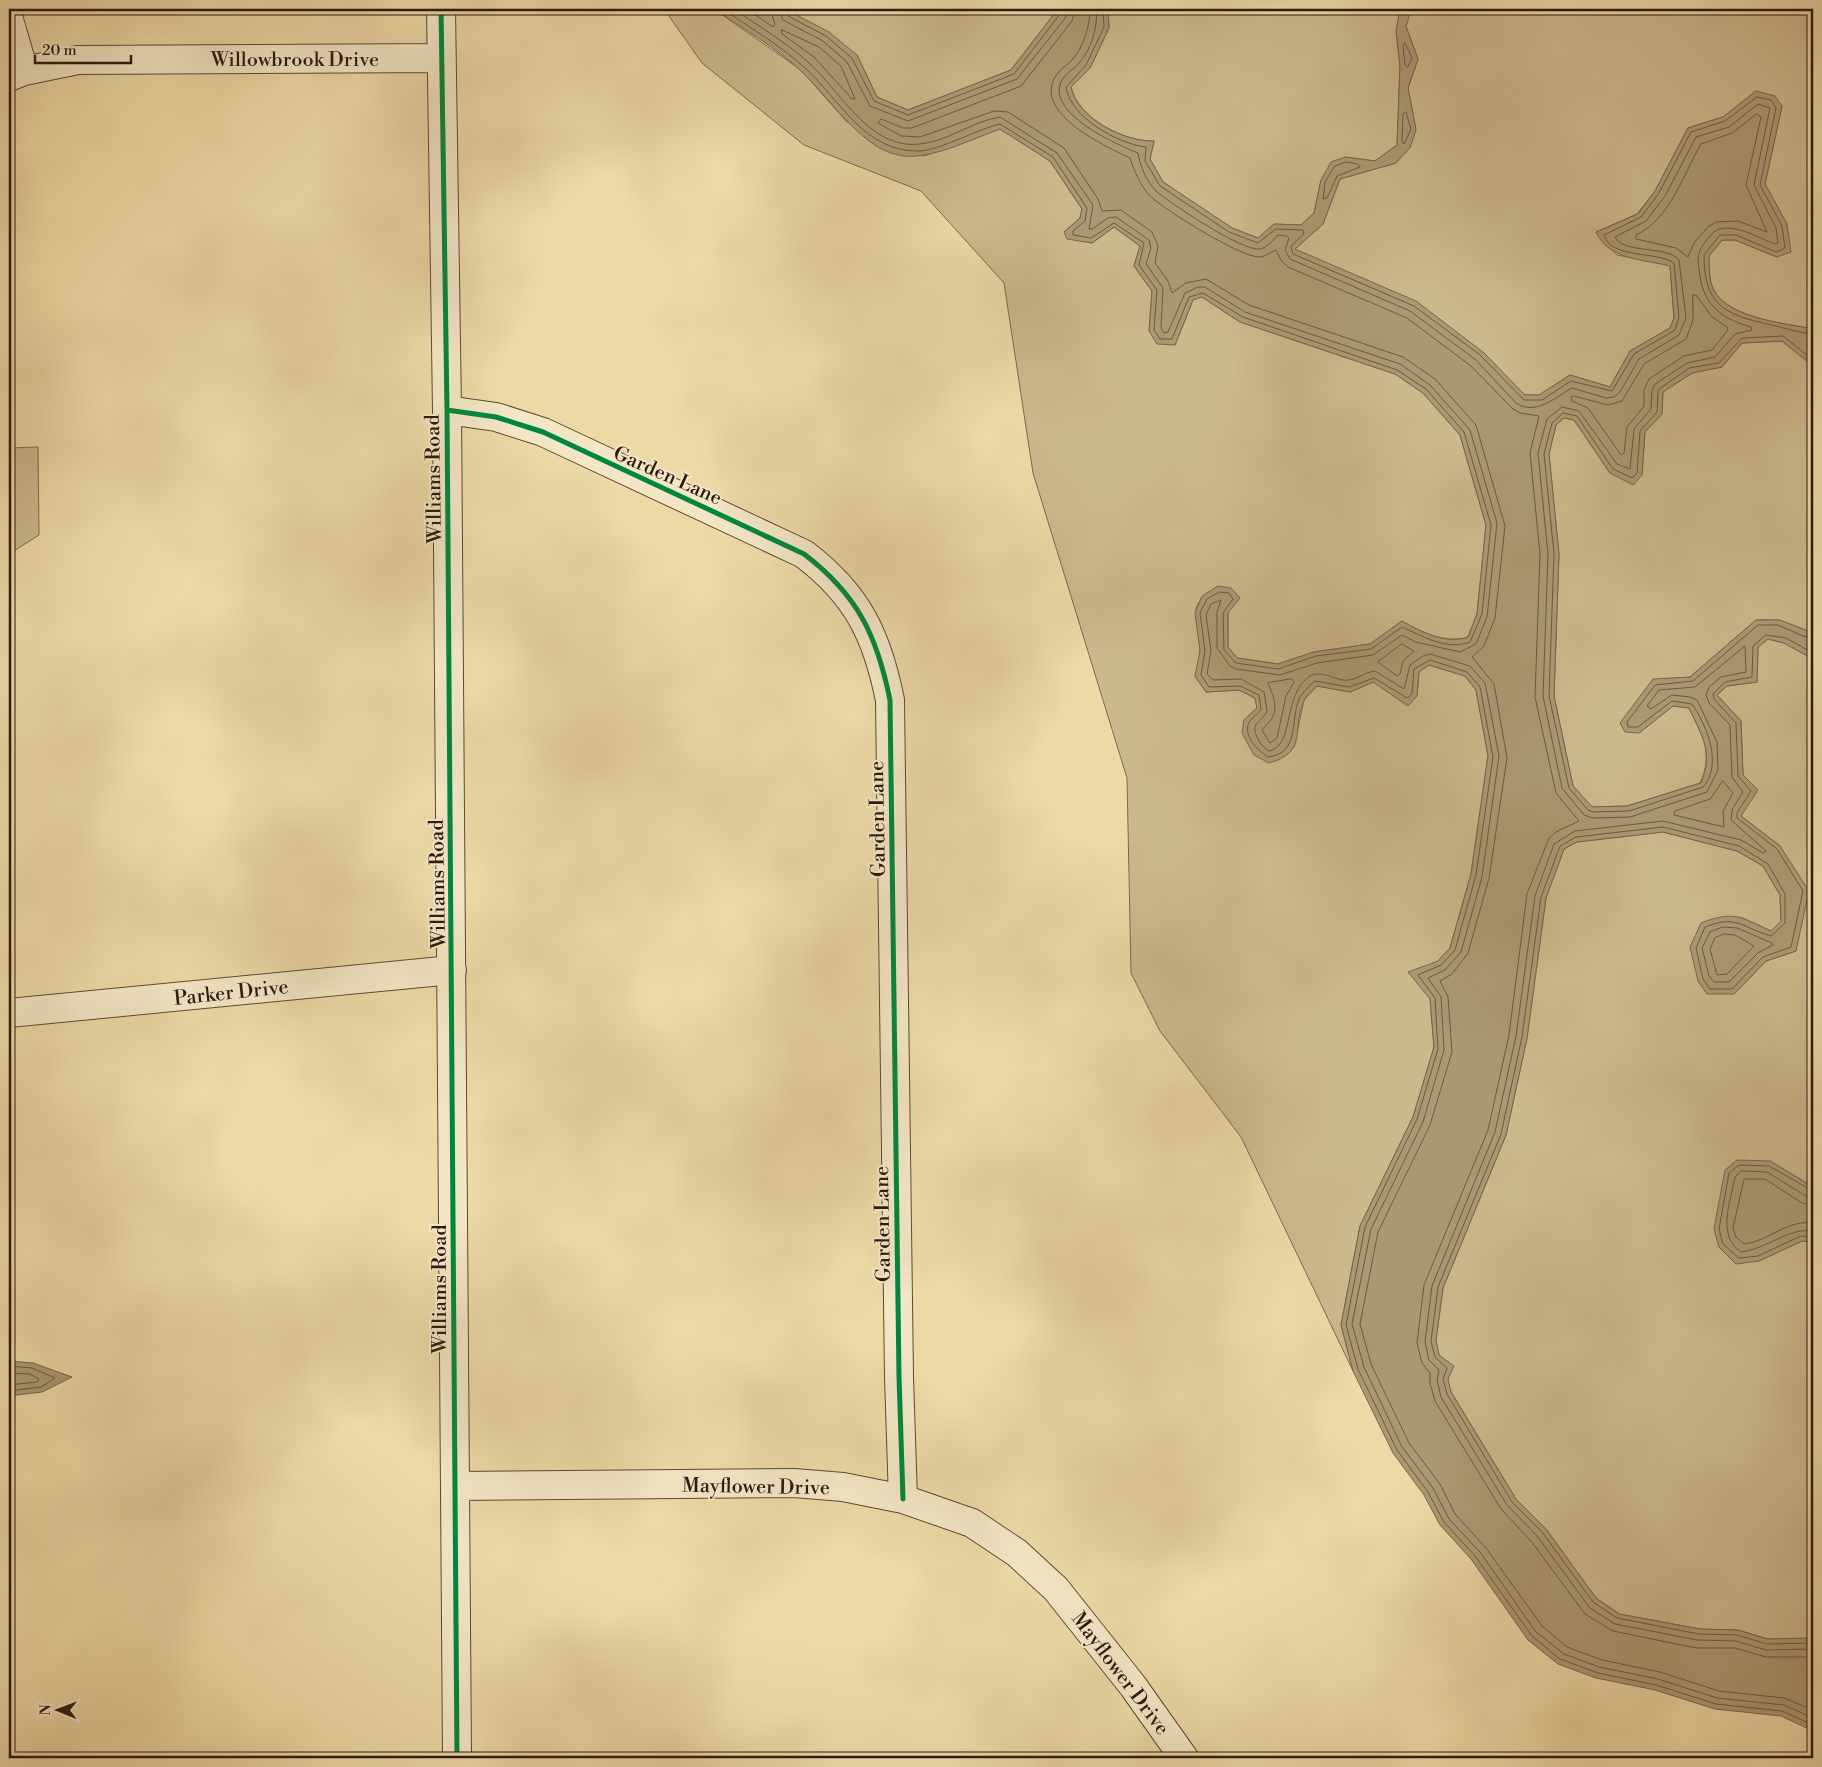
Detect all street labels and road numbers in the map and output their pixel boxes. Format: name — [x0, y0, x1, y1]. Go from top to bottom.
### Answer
street label: Willowbrook Drive — [210, 48, 379, 73]
street label: Williams Road — [421, 413, 448, 545]
street label: Garden Lane — [609, 441, 726, 511]
street label: Garden Lane — [865, 761, 892, 877]
street label: Williams Road — [425, 818, 452, 950]
street label: Parker Drive — [173, 975, 290, 1012]
street label: Garden Lane — [870, 1166, 897, 1282]
street label: Williams Road — [428, 1224, 453, 1355]
street label: Mayflower Drive — [682, 1474, 830, 1501]
street label: Mayflower Drive — [1065, 1607, 1174, 1740]

